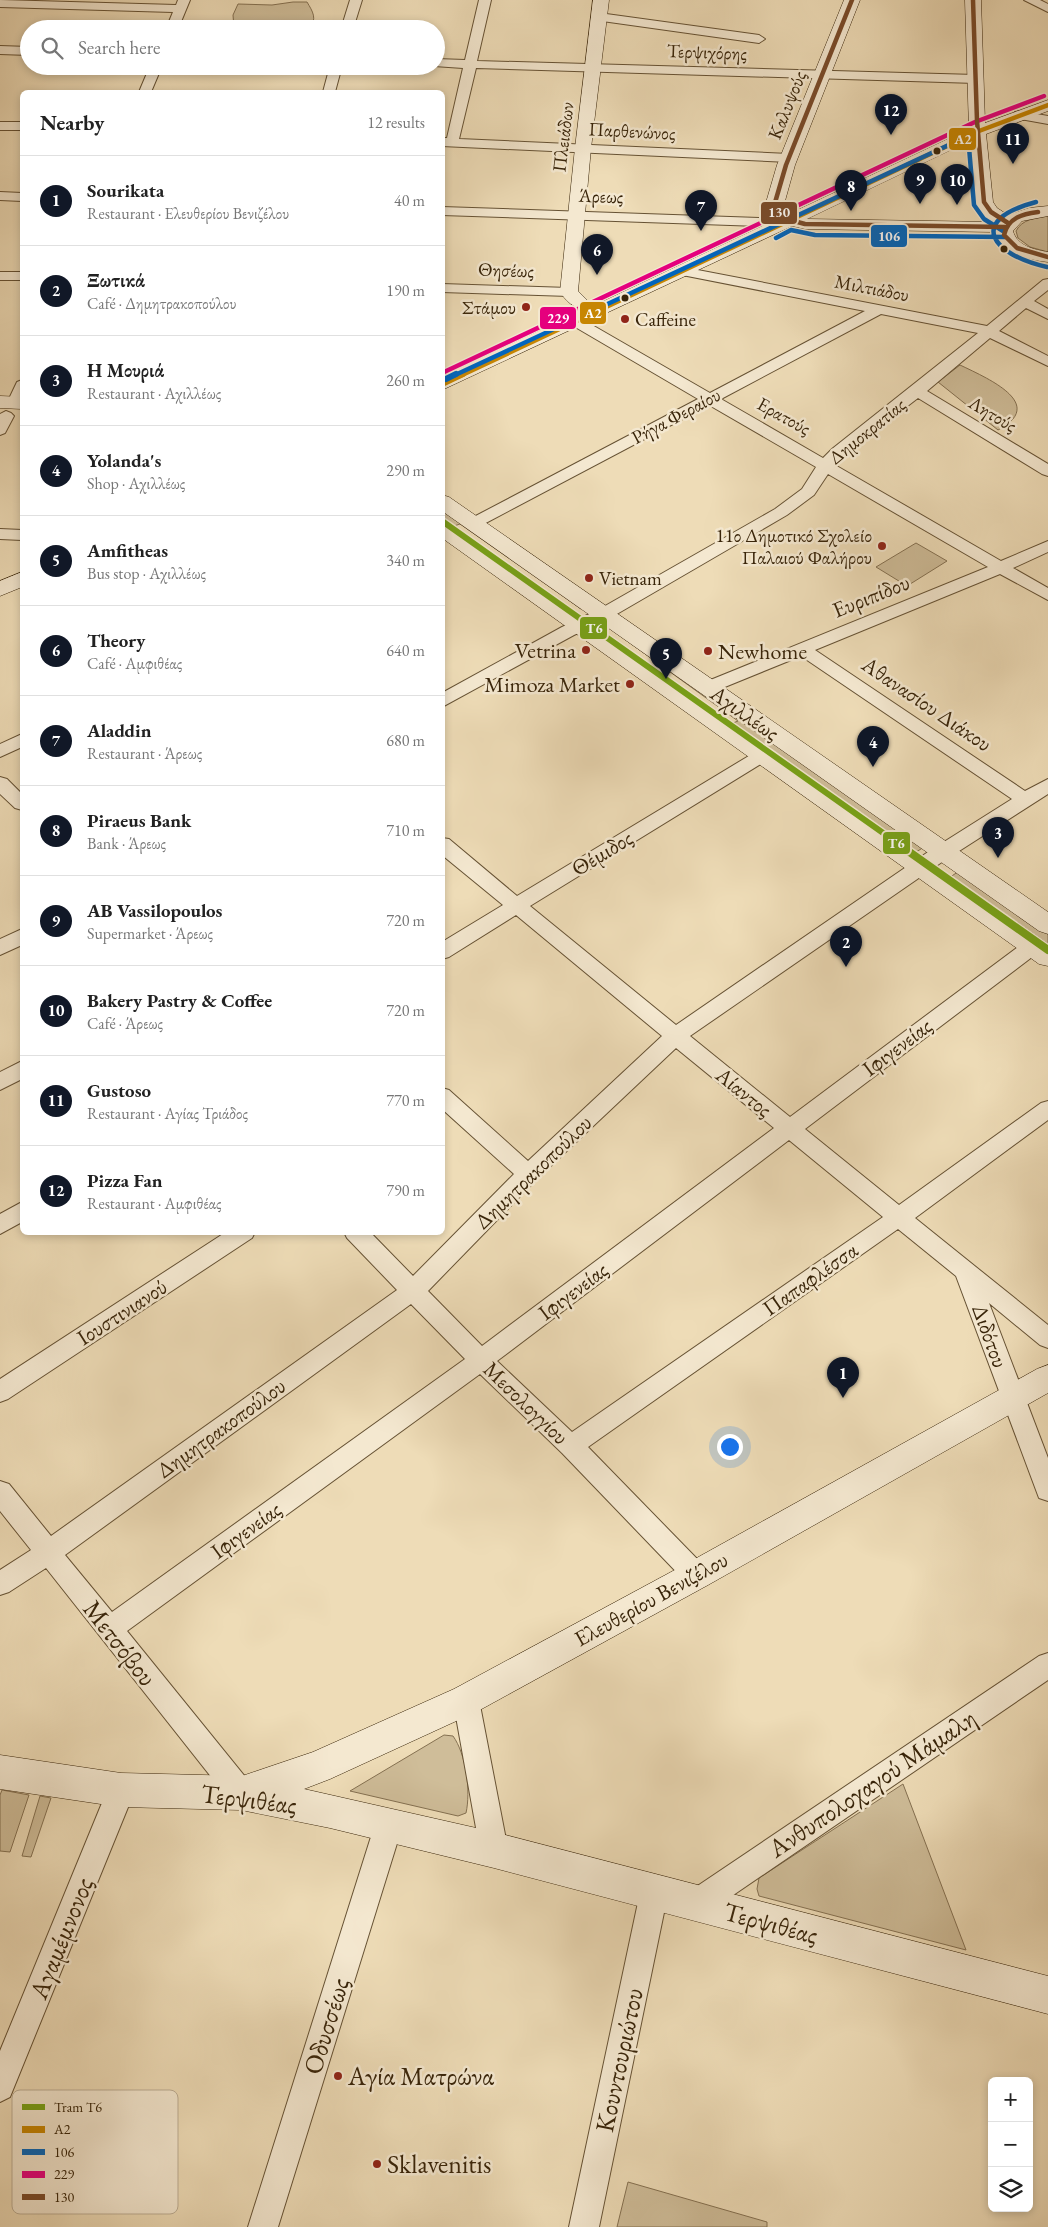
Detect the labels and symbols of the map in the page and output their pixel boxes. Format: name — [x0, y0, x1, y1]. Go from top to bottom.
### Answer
street label: Τερψιχόρης — [667, 38, 747, 66]
street label: Καλυψούς — [762, 67, 812, 143]
pin: 12 — [875, 94, 907, 135]
street label: Πλειάδων — [546, 100, 580, 173]
street label: Παρθενώνος — [588, 116, 676, 146]
pin: 11 — [997, 123, 1029, 164]
line badge: Α2 — [948, 127, 977, 151]
text: Α2 — [953, 130, 972, 148]
unlabelled marker — [932, 146, 942, 156]
pin: 9 — [904, 163, 936, 204]
pin: 10 — [941, 164, 973, 205]
pin: 8 — [835, 170, 867, 211]
street label: Άρεως — [577, 183, 624, 209]
pin: 7 — [685, 190, 717, 231]
line badge: 130 — [760, 201, 798, 225]
text: 130 — [768, 203, 791, 221]
line badge: 106 — [870, 224, 908, 248]
text: 106 — [878, 227, 901, 245]
pin: 6 — [581, 234, 613, 275]
unlabelled marker — [999, 244, 1009, 254]
street label: Θησέως — [478, 257, 534, 283]
street label: Μιλτιάδου — [833, 269, 911, 307]
unlabelled marker — [620, 293, 630, 303]
place label: Στάμου — [462, 295, 516, 320]
marker: Στάμου — [520, 301, 532, 313]
line badge: Α2 — [579, 301, 607, 325]
text: Α2 — [583, 304, 602, 322]
line badge: 229 — [539, 306, 577, 330]
place label: Caffeine — [635, 307, 696, 332]
text: 229 — [547, 309, 570, 327]
marker: Caffeine — [619, 313, 631, 325]
street label: Ρήγα Φεραίου — [627, 382, 725, 450]
street label: Λητούς — [963, 389, 1022, 438]
street label: Ερατούς — [753, 391, 815, 441]
street label: Δημοκρατίας — [823, 392, 911, 470]
place label: 11ο Δημοτικό Σχολείο Παλαιού Φαλήρου — [716, 523, 872, 570]
marker: 11ο Δημοτικό Σχολείο Παλαιού Φαλήρου — [876, 540, 888, 552]
place label: Vietnam — [599, 566, 662, 591]
street label: Ευριπίδου — [828, 567, 914, 625]
marker: Vietnam — [583, 572, 595, 584]
line badge: Τ6 — [579, 616, 608, 640]
text: Τ6 — [585, 619, 603, 637]
place label: Vetrina — [515, 636, 576, 665]
place label: Newhome — [718, 637, 807, 666]
pin: 5 — [650, 638, 682, 679]
marker: Vetrina — [580, 644, 592, 656]
marker: Newhome — [702, 645, 714, 657]
street label: Αθανασίου Διάκου — [856, 649, 998, 758]
place label: Mimoza Market — [484, 670, 620, 699]
marker: Mimoza Market — [624, 678, 636, 690]
street label: Αχιλλέως — [704, 678, 785, 747]
pin: 4 — [857, 726, 889, 767]
pin: 3 — [982, 817, 1014, 858]
street label: Θέμιδος — [566, 823, 638, 883]
line badge: Τ6 — [882, 831, 911, 855]
text: Τ6 — [887, 834, 905, 852]
pin: 2 — [830, 926, 862, 967]
street label: Ιφιγενείας — [856, 1011, 938, 1083]
street label: Αίαντος — [709, 1060, 778, 1124]
street label: Δημητρακοπούλου — [468, 1108, 598, 1236]
street label: Παπαφλέσσα — [757, 1235, 864, 1322]
street label: Ιφιγενείας — [532, 1255, 614, 1327]
street label: Ιουστινιανού — [71, 1272, 173, 1352]
street label: Διδότου — [965, 1300, 1015, 1372]
street label: Μεσολογγίου — [477, 1355, 575, 1451]
pin: 1 — [827, 1357, 859, 1398]
street label: Δημητρακοπούλου — [151, 1371, 291, 1485]
your location — [717, 1434, 743, 1460]
street label: Ιφιγενείας — [205, 1495, 287, 1565]
street label: Ελευθερίου Βενιζέλου — [569, 1545, 733, 1653]
street label: Μετσόβου — [76, 1593, 164, 1693]
street label: Ανθυπολοχαγού Μάμαλη — [761, 1701, 983, 1866]
street label: Τερψιθέας — [199, 1776, 299, 1822]
street label: Αγαμέμνονος — [21, 1872, 101, 2005]
street label: Τερψιθέας — [720, 1894, 822, 1952]
street label: Οδυσσέως — [295, 1974, 357, 2078]
street label: Κουντουριώτου — [587, 1985, 651, 2135]
place label: Αγία Ματρώνα — [347, 2059, 494, 2093]
marker: Αγία Ματρώνα — [332, 2070, 344, 2082]
legend — [12, 2090, 178, 2214]
text: Tram Τ6 — [54, 2098, 102, 2116]
text: Α2 — [53, 2120, 71, 2138]
text: 106 — [54, 2143, 74, 2161]
place label: Sklavenitis — [387, 2147, 491, 2181]
marker: Sklavenitis — [371, 2158, 383, 2170]
text: 229 — [54, 2165, 74, 2183]
text: 130 — [54, 2188, 74, 2206]

